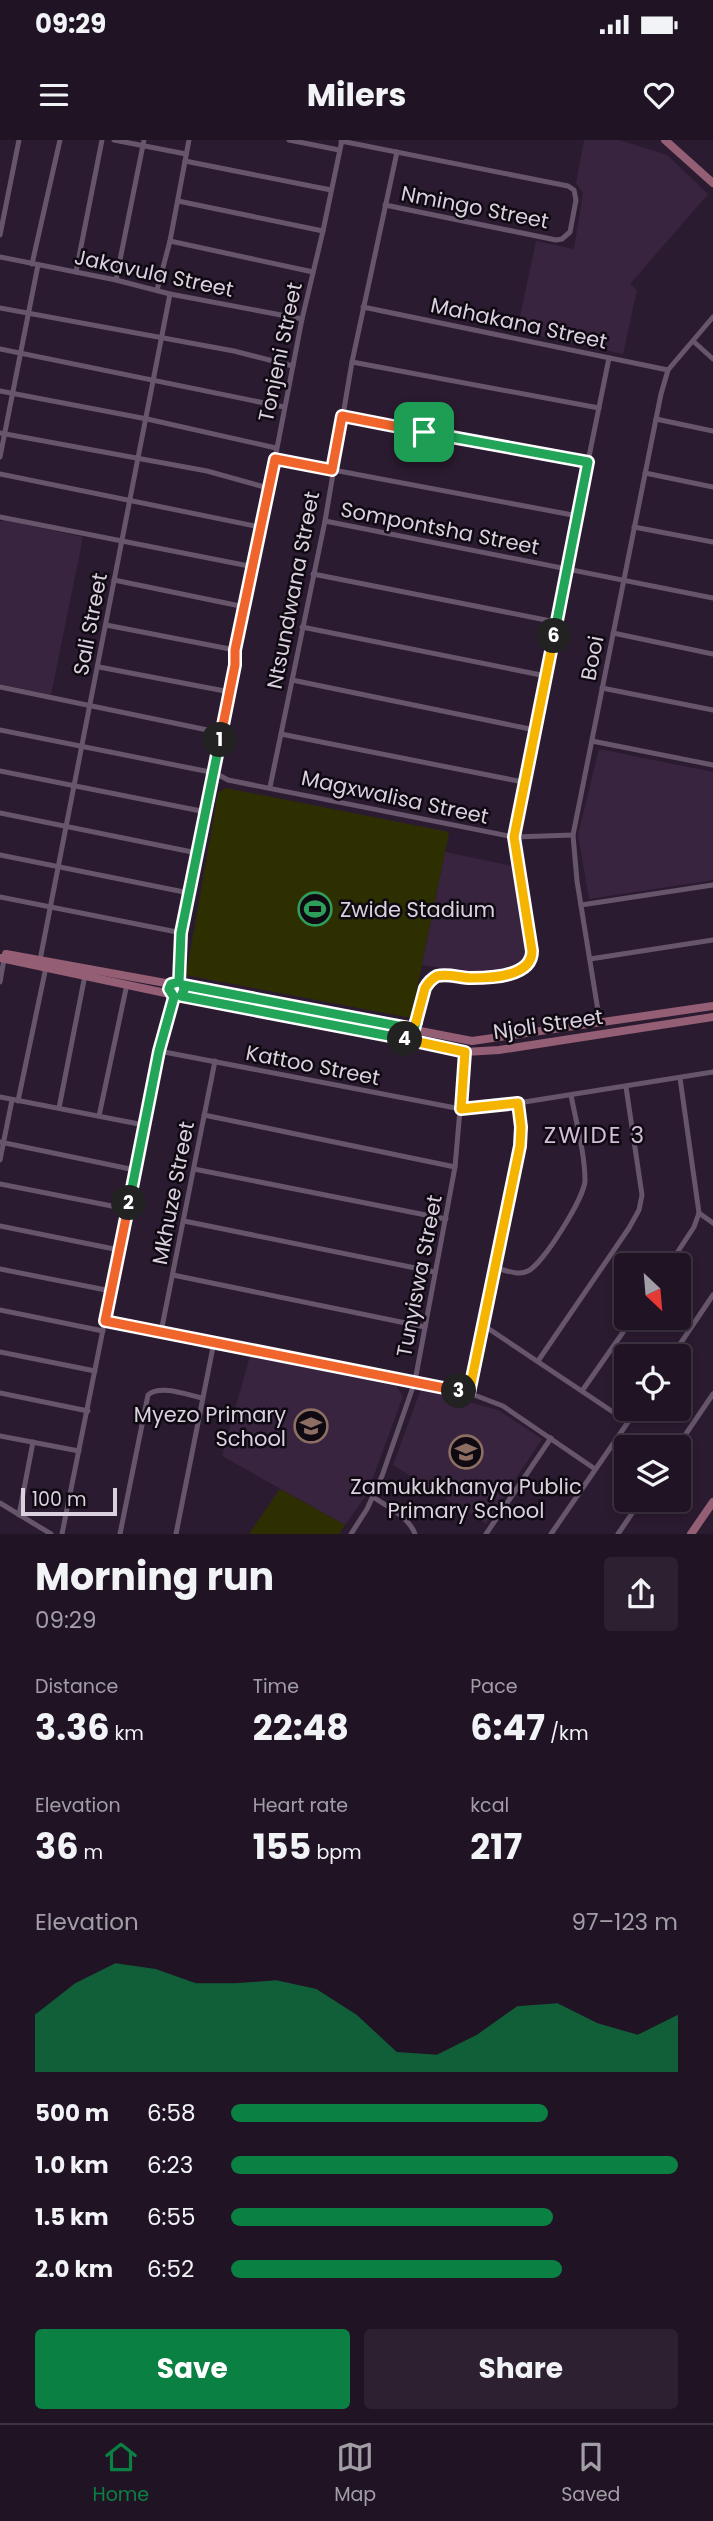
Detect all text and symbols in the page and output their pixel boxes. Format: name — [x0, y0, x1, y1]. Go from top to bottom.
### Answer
text: 09:29 — [35, 6, 106, 42]
text: Milers — [307, 72, 406, 117]
icon: menu — [35, 76, 73, 114]
icon: heart — [640, 76, 678, 114]
street label: Nmingo Street — [399, 178, 551, 236]
street label: Jakavula Street — [72, 242, 236, 304]
street label: Tonjeni Street — [251, 279, 309, 425]
street label: Mahakana Street — [428, 290, 610, 356]
pin — [394, 402, 454, 462]
icon: arrive — [405, 413, 443, 451]
street label: Ntsundwana Street — [260, 489, 326, 691]
street label: Sompontsha Street — [338, 495, 542, 561]
street label: Sali Street — [66, 570, 114, 678]
pin: 6 — [536, 618, 572, 654]
text: 6 — [547, 622, 560, 649]
street label: Booi — [573, 633, 611, 683]
pin: 1 — [202, 722, 238, 758]
text: 1 — [216, 726, 223, 753]
street label: Magxwalisa Street — [299, 763, 491, 831]
sports icon: Zwide Stadium — [296, 890, 334, 928]
place label: Zwide Stadium — [340, 895, 495, 924]
street label: Njoli Street — [491, 1002, 605, 1046]
pin: 4 — [388, 1021, 422, 1056]
text: 4 — [398, 1025, 411, 1052]
street label: Kattoo Street — [243, 1038, 383, 1092]
street label: Mkhuze Street — [145, 1119, 201, 1267]
district label: ZWIDE 3 — [544, 1119, 646, 1151]
pin: 2 — [111, 1186, 146, 1220]
text: 2 — [123, 1189, 134, 1216]
street label: Tunyiswa Street — [389, 1192, 449, 1360]
north arrow — [614, 1253, 691, 1330]
map controls — [614, 1253, 691, 1512]
button: locate — [614, 1344, 691, 1421]
pin: 3 — [442, 1374, 476, 1408]
text: 3 — [453, 1377, 464, 1404]
place label: Myezo Primary School — [134, 1400, 286, 1453]
school or university icon: Myezo Primary School — [292, 1407, 330, 1445]
school or university icon: Zamukukhanya Public Primary School — [447, 1433, 485, 1471]
button: layers — [614, 1435, 691, 1512]
place label: Zamukukhanya Public Primary School — [350, 1472, 582, 1525]
scale bar — [21, 1485, 117, 1517]
text: 100 m — [32, 1486, 87, 1513]
text: Morning run — [35, 1550, 274, 1603]
button: share — [604, 1557, 678, 1631]
text: 09:29 — [35, 1604, 97, 1636]
text: Distance — [35, 1673, 118, 1700]
text: Time — [253, 1673, 299, 1700]
text: Pace — [470, 1673, 518, 1700]
text: 3.36 — [35, 1703, 110, 1752]
text: 22:48 — [253, 1703, 349, 1752]
text: 6:47 — [470, 1703, 545, 1752]
text: km — [110, 1720, 144, 1747]
text: /km — [545, 1720, 588, 1747]
text: Elevation — [35, 1792, 121, 1819]
text: Heart rate — [253, 1792, 348, 1819]
text: kcal — [470, 1792, 509, 1819]
text: 36 — [35, 1822, 78, 1871]
text: 155 — [253, 1822, 311, 1871]
text: 217 — [470, 1822, 522, 1871]
text: m — [78, 1839, 103, 1866]
text: bpm — [311, 1839, 362, 1866]
text: Elevation — [35, 1906, 139, 1938]
text: 97–123 m — [571, 1906, 678, 1938]
text: 500 m — [35, 2097, 109, 2129]
text: 6:58 — [147, 2097, 195, 2129]
text: 1.0 km — [35, 2149, 109, 2181]
text: 6:23 — [147, 2149, 193, 2181]
text: 1.5 km — [35, 2201, 109, 2233]
text: 6:55 — [147, 2201, 195, 2233]
text: 2.0 km — [35, 2253, 113, 2285]
text: 6:52 — [147, 2253, 194, 2285]
button: Save — [35, 2329, 350, 2409]
button: Share — [364, 2329, 678, 2409]
tab: Home — [92, 2438, 149, 2509]
tab: Map — [334, 2438, 376, 2509]
tab: Saved — [561, 2438, 620, 2509]

